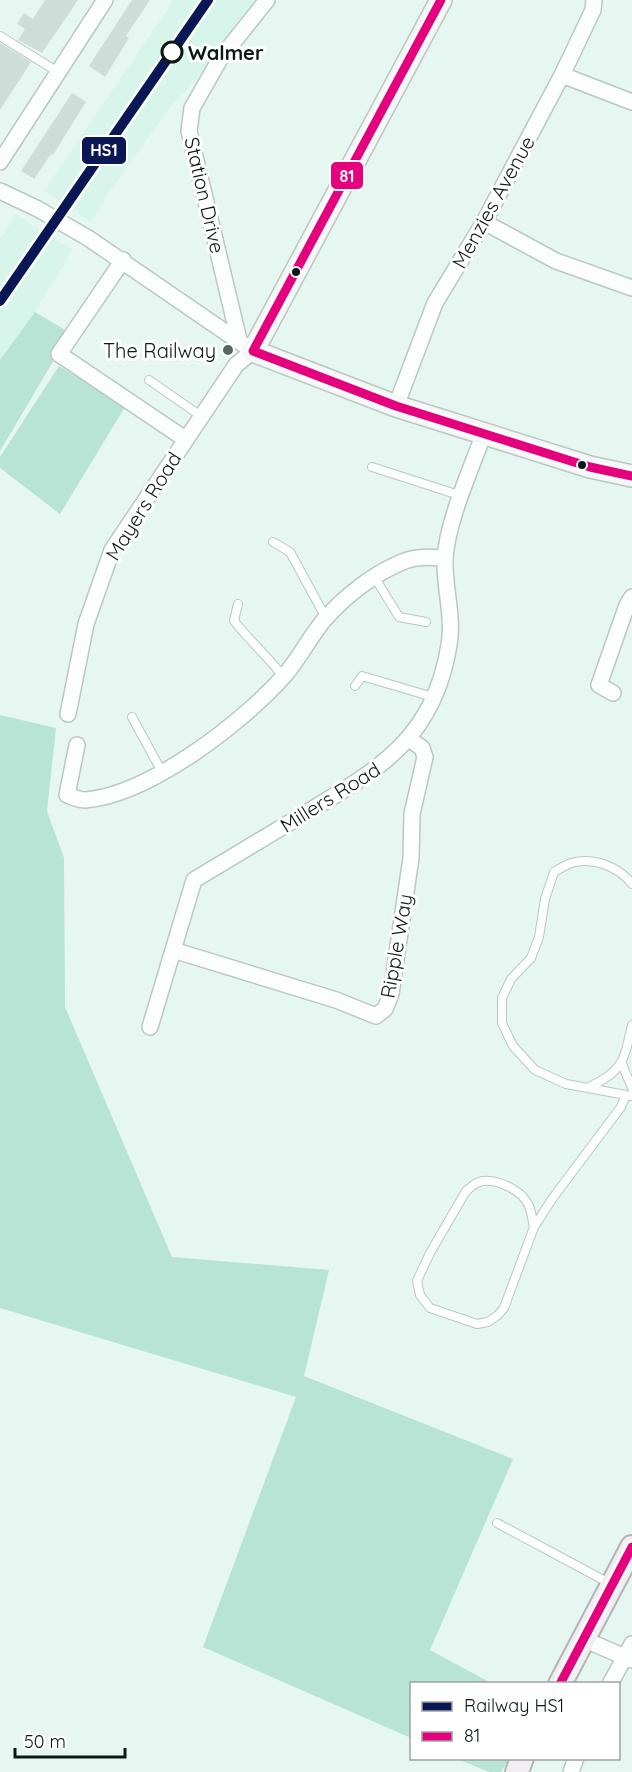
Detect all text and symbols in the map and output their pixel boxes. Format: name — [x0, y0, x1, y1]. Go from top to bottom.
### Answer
place label: Walmer — [188, 40, 264, 65]
marker: Walmer — [161, 41, 183, 63]
street label: Menzies Avenue — [446, 131, 540, 273]
street label: Station Drive — [179, 134, 231, 256]
line badge: HS1 — [81, 136, 127, 165]
text: HS1 — [90, 140, 118, 160]
line badge: 81 — [330, 161, 364, 190]
text: 81 — [340, 166, 355, 186]
unlabelled marker — [290, 266, 302, 278]
place label: The Railway — [103, 338, 216, 363]
marker: The Railway — [221, 343, 235, 357]
street label: Mayers Road — [100, 447, 186, 565]
unlabelled marker — [576, 459, 588, 471]
street label: Millers Road — [275, 756, 385, 838]
street label: Ripple Way — [375, 892, 417, 1000]
legend — [410, 1682, 620, 1760]
text: Railway HS1 — [464, 1694, 564, 1717]
scale bar — [15, 1721, 124, 1759]
text: 81 — [464, 1724, 480, 1747]
text: 50 m — [24, 1730, 66, 1753]

